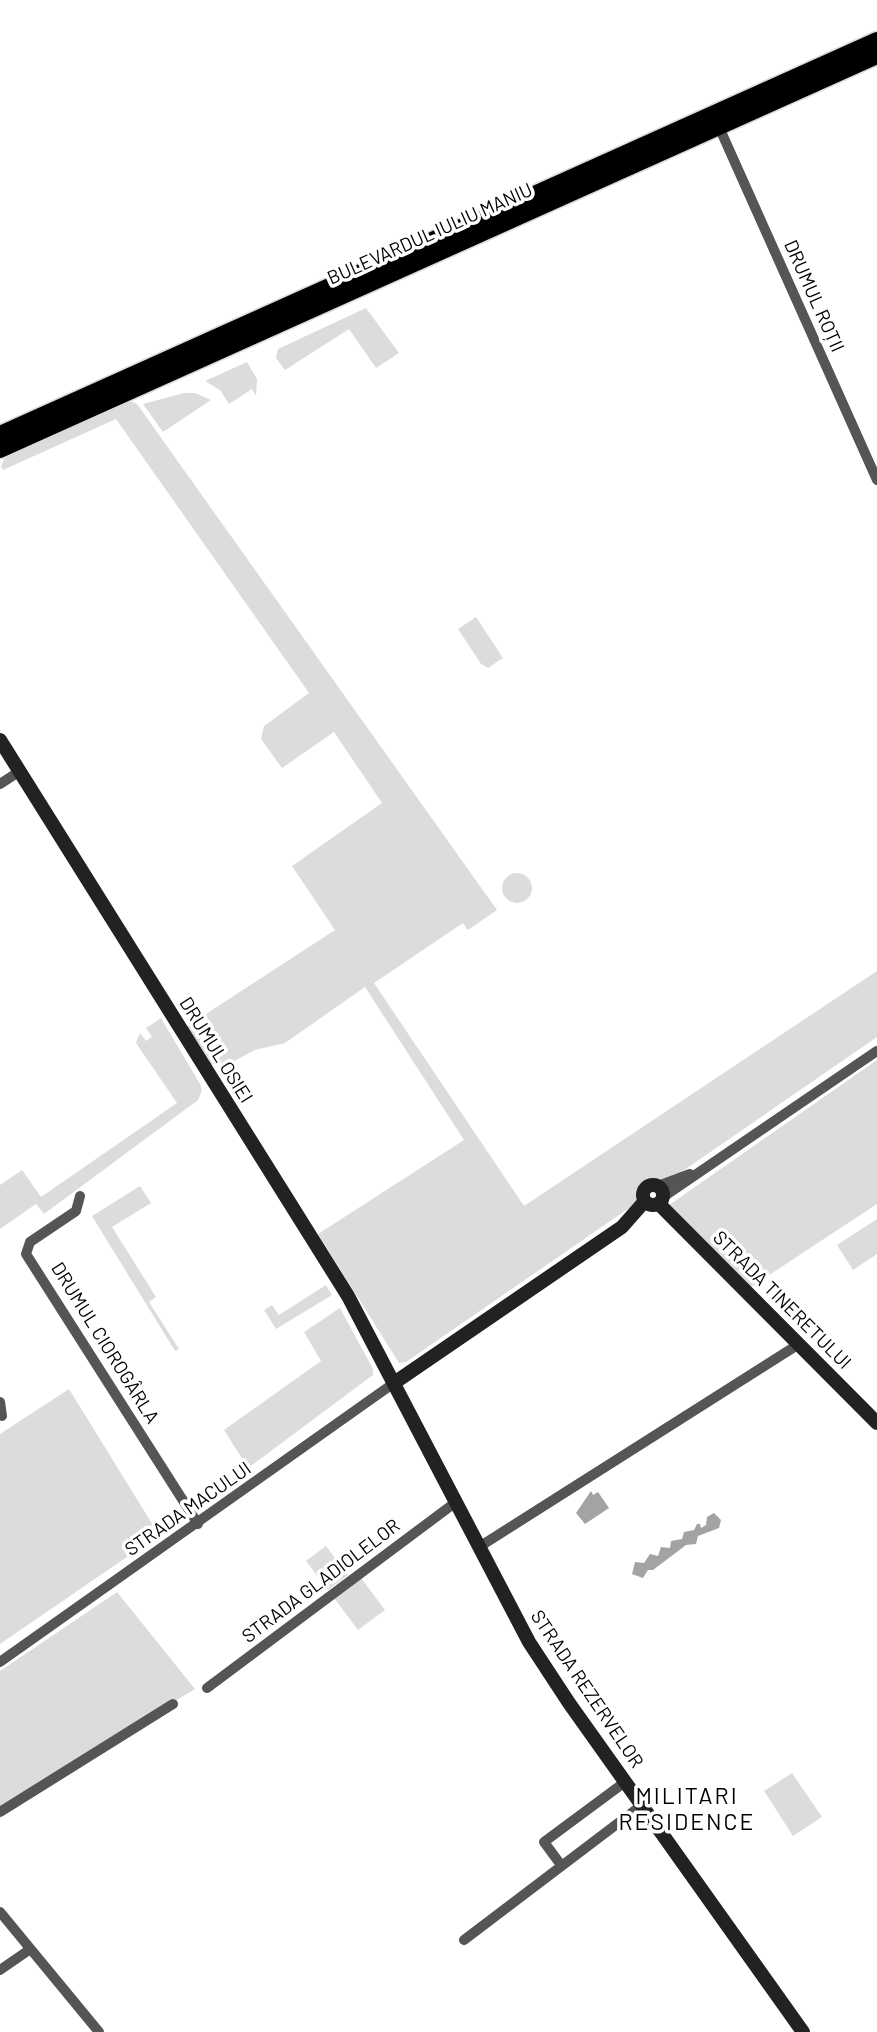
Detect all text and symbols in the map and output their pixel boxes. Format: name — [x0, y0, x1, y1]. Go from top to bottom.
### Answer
street label: BULEVARDUL IULIU MANIU — [324, 178, 536, 290]
street label: DRUMUL ROȚII — [779, 237, 849, 355]
street label: DRUMUL OSIEI — [174, 993, 258, 1107]
street label: STRADA TINERETULUI — [708, 1226, 856, 1374]
street label: DRUMUL CIOROGÂRLA — [46, 1258, 164, 1428]
street label: STRADA MACULUI — [121, 1457, 255, 1561]
street label: STRADA GLADIOLELOR — [238, 1514, 404, 1648]
street label: STRADA REZERVELOR — [526, 1606, 648, 1772]
district label: MILITARI RESIDENCE — [620, 1782, 754, 1836]

